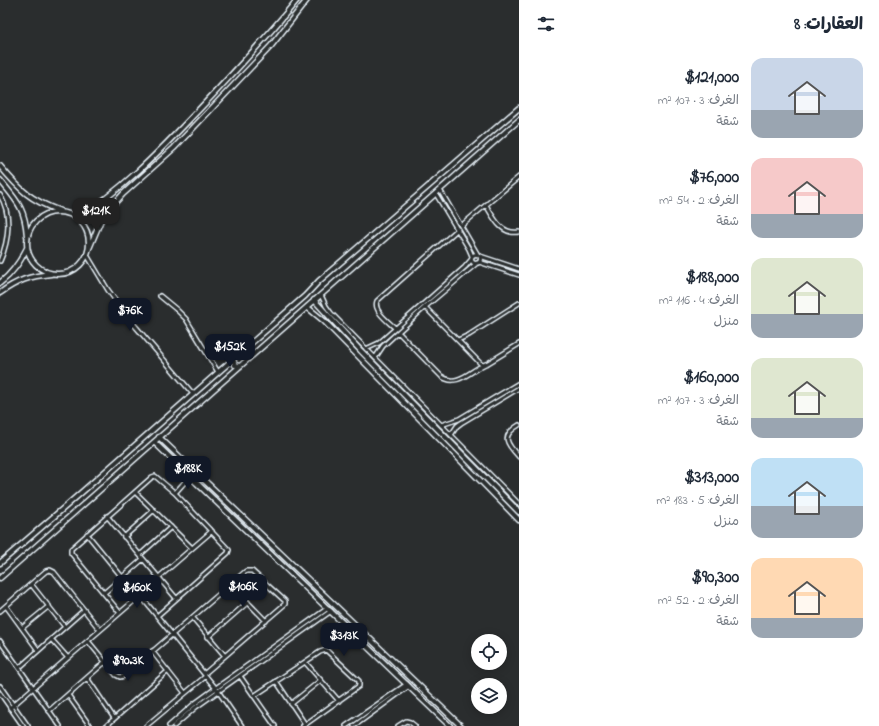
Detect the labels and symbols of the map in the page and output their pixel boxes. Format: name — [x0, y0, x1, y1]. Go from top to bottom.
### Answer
pin: $121K — [68, 198, 124, 232]
pin: $76K — [106, 298, 154, 332]
pin: $152K — [202, 334, 258, 368]
pin: $188K — [160, 456, 216, 490]
pin: $106K — [215, 574, 271, 608]
pin: $160K — [109, 575, 165, 609]
pin: $313K — [316, 623, 372, 657]
pin: $90.3K — [95, 648, 161, 682]

